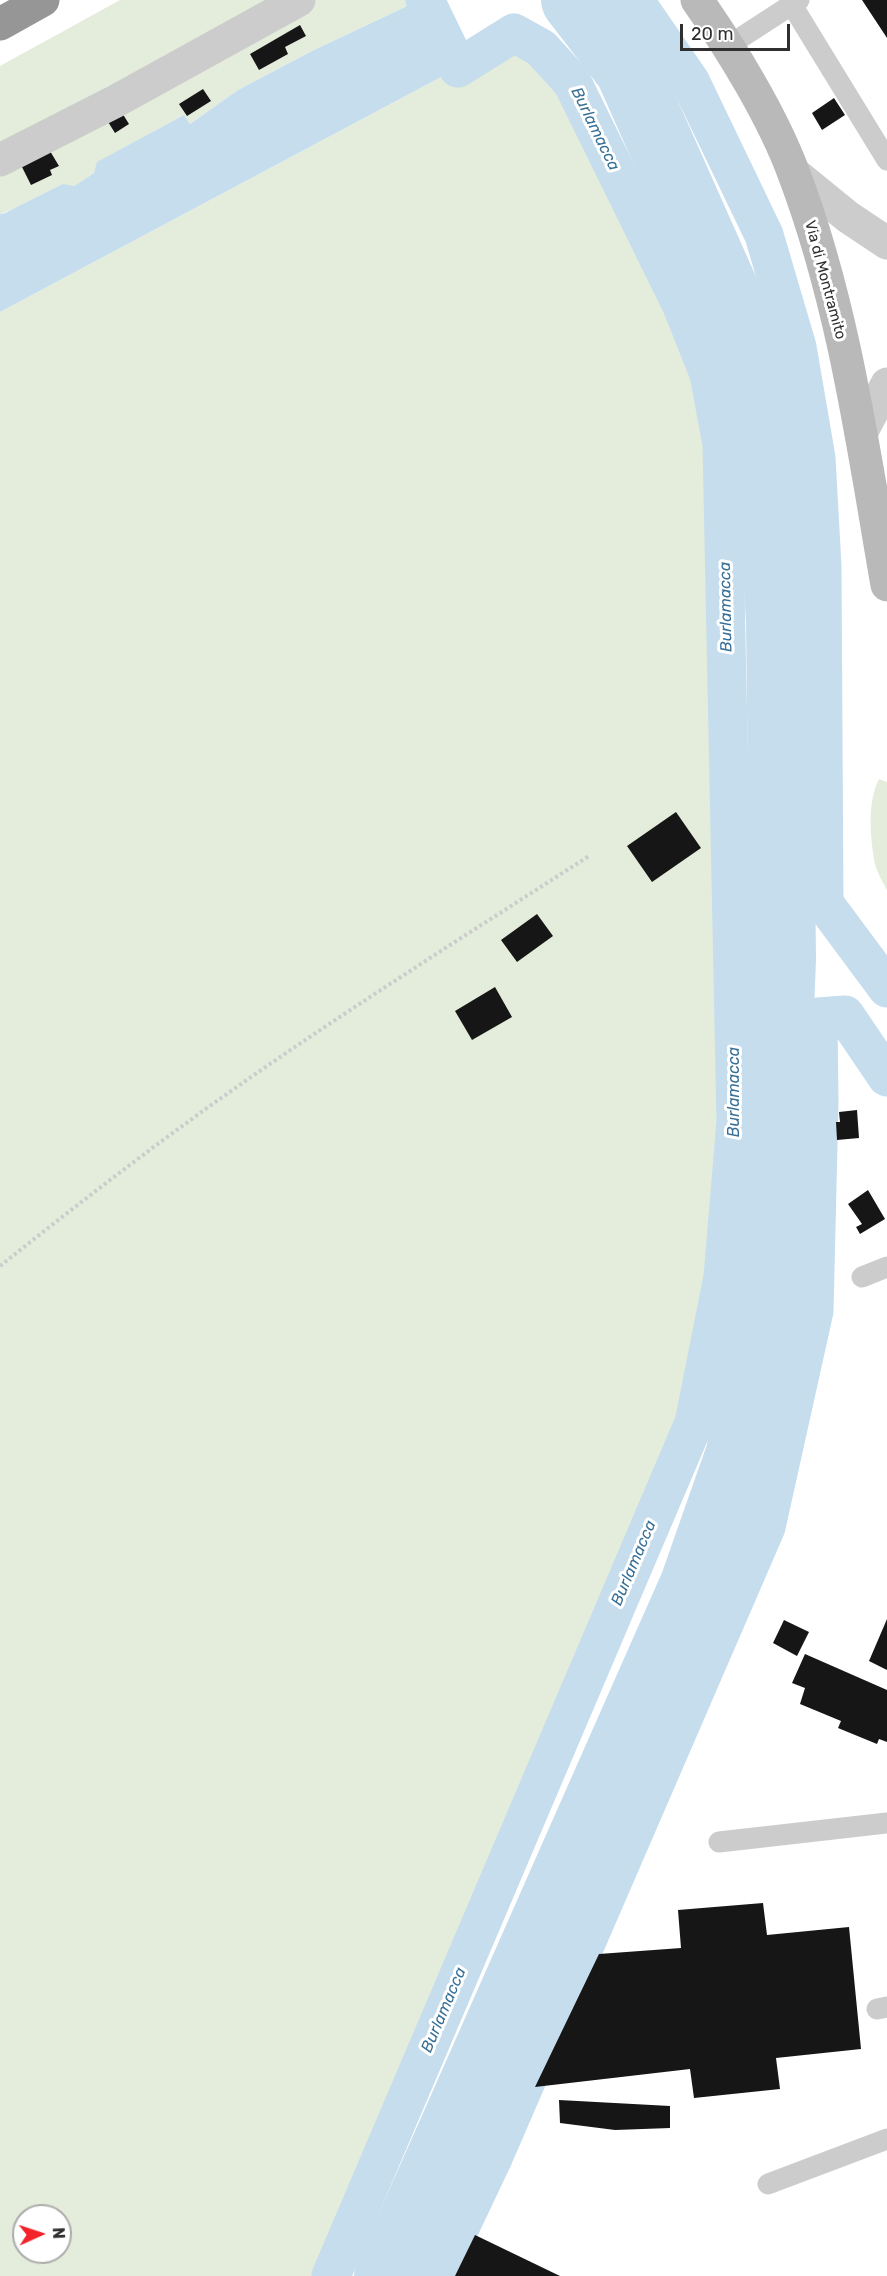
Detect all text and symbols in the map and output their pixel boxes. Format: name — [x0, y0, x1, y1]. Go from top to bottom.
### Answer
scale bar — [683, 12, 792, 50]
text: 20 m — [691, 23, 733, 45]
water label: Burlamacca — [567, 84, 623, 174]
street label: Via di Montramito — [800, 219, 850, 341]
water label: Burlamacca — [716, 562, 736, 652]
water label: Burlamacca — [724, 1047, 744, 1137]
water label: Burlamacca — [608, 1518, 660, 1608]
water label: Burlamacca — [418, 1965, 470, 2055]
north arrow — [12, 2204, 72, 2264]
text: N — [49, 2227, 68, 2239]

